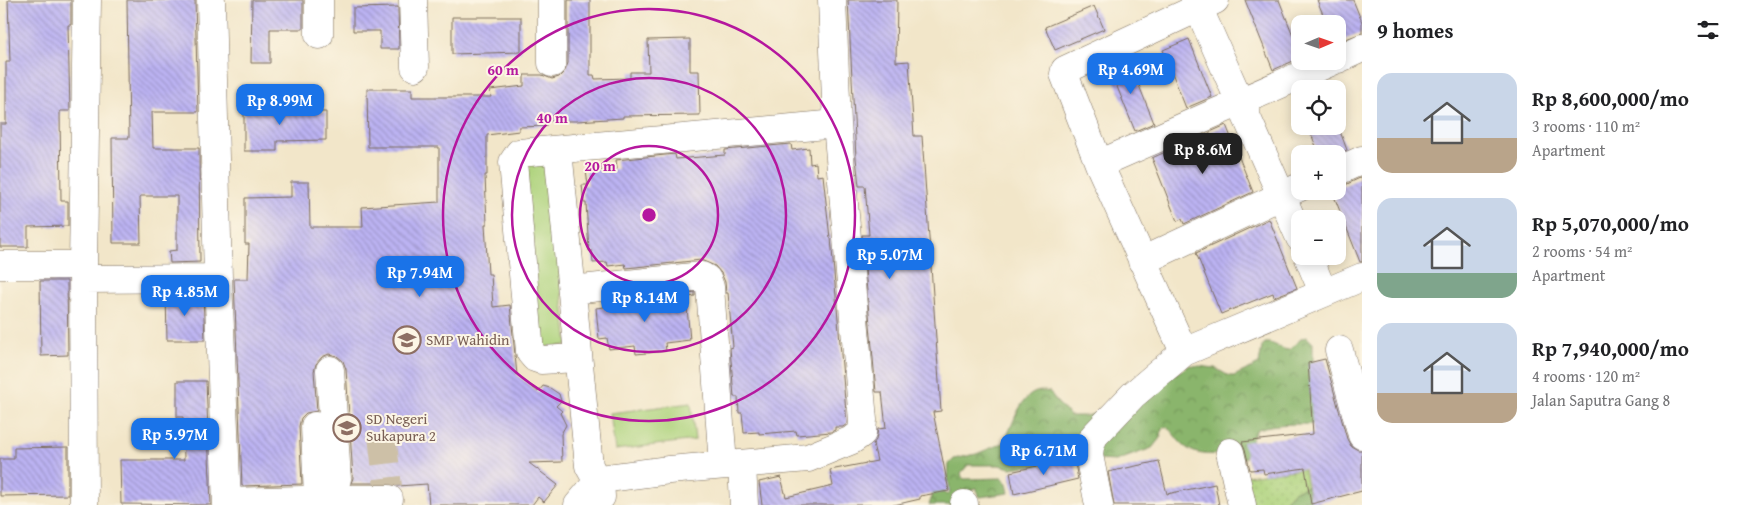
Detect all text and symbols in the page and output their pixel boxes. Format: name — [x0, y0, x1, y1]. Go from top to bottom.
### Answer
north arrow — [1291, 15, 1346, 70]
map controls — [1291, 15, 1346, 265]
text: 9 homes — [1377, 15, 1453, 46]
icon: filters — [1694, 16, 1722, 44]
pin: Rp 4.69M — [1079, 52, 1183, 95]
text: Rp 4.69M — [1098, 57, 1164, 81]
text: 60 m — [487, 59, 519, 80]
button: locate — [1291, 80, 1346, 135]
text: Rp 8,600,000/mo — [1532, 83, 1689, 114]
pin: Rp 8.99M — [228, 84, 332, 126]
text: Rp 8.99M — [247, 88, 313, 112]
icon: home — [1417, 93, 1477, 153]
text: 40 m — [536, 107, 568, 128]
text: 3 rooms · 110 m² — [1532, 114, 1640, 138]
pin: Rp 8.6M — [1157, 132, 1249, 175]
text: Rp 8.6M — [1174, 137, 1232, 161]
text: Apartment — [1532, 138, 1605, 162]
button: + — [1291, 145, 1346, 200]
text: 20 m — [584, 155, 616, 176]
centre of rings — [640, 206, 658, 224]
text: Rp 5,070,000/mo — [1532, 208, 1689, 239]
button: − — [1291, 210, 1346, 265]
icon: home — [1417, 218, 1477, 278]
pin: Rp 5.07M — [838, 238, 942, 280]
text: 2 rooms · 54 m² — [1532, 239, 1632, 263]
text: Rp 5.07M — [857, 242, 923, 266]
pin: Rp 7.94M — [368, 256, 472, 298]
text: Rp 7.94M — [387, 260, 453, 284]
text: Apartment — [1532, 263, 1605, 287]
pin: Rp 4.85M — [133, 274, 237, 317]
text: Rp 4.85M — [152, 279, 218, 303]
pin: Rp 8.14M — [593, 280, 697, 323]
text: Rp 8.14M — [612, 285, 678, 309]
school or university icon: SMP Wahidin — [392, 325, 422, 355]
place label: SMP Wahidin — [426, 329, 510, 350]
text: Rp 7,940,000/mo — [1532, 333, 1689, 364]
icon: home — [1417, 343, 1477, 403]
text: 4 rooms · 120 m² — [1532, 364, 1640, 388]
text: Jalan Saputra Gang 8 — [1532, 388, 1670, 412]
place label: SD Negeri Sukapura 2 — [366, 408, 436, 446]
school or university icon: SD Negeri Sukapura 2 — [332, 413, 362, 443]
pin: Rp 5.97M — [123, 418, 227, 460]
text: Rp 5.97M — [142, 422, 208, 446]
pin: Rp 6.71M — [992, 434, 1096, 476]
text: Rp 6.71M — [1011, 438, 1077, 462]

